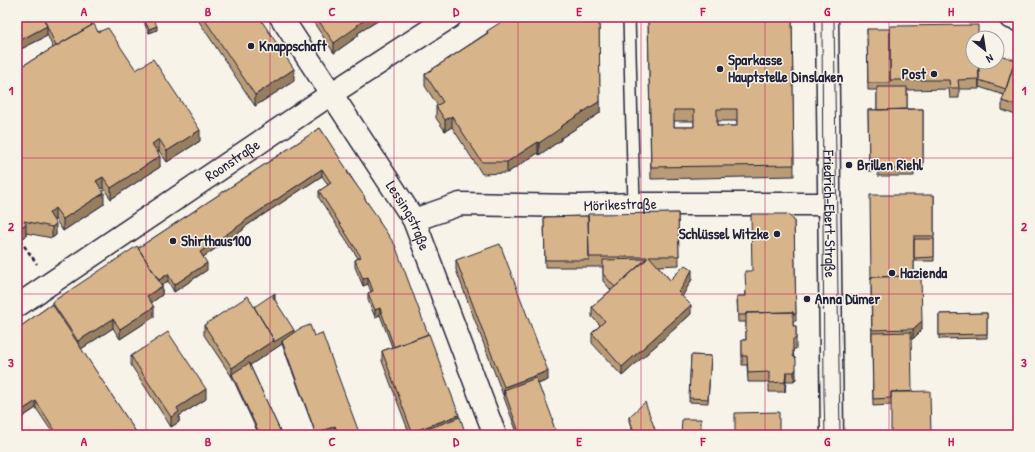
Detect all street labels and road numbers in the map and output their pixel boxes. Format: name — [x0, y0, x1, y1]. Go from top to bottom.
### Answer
street label: Roonstraße — [201, 134, 264, 186]
street label: Friedrich-Ebert-Straße — [819, 149, 841, 278]
street label: Lessingstraße — [381, 176, 435, 253]
street label: Mörikestraße — [583, 193, 657, 216]

